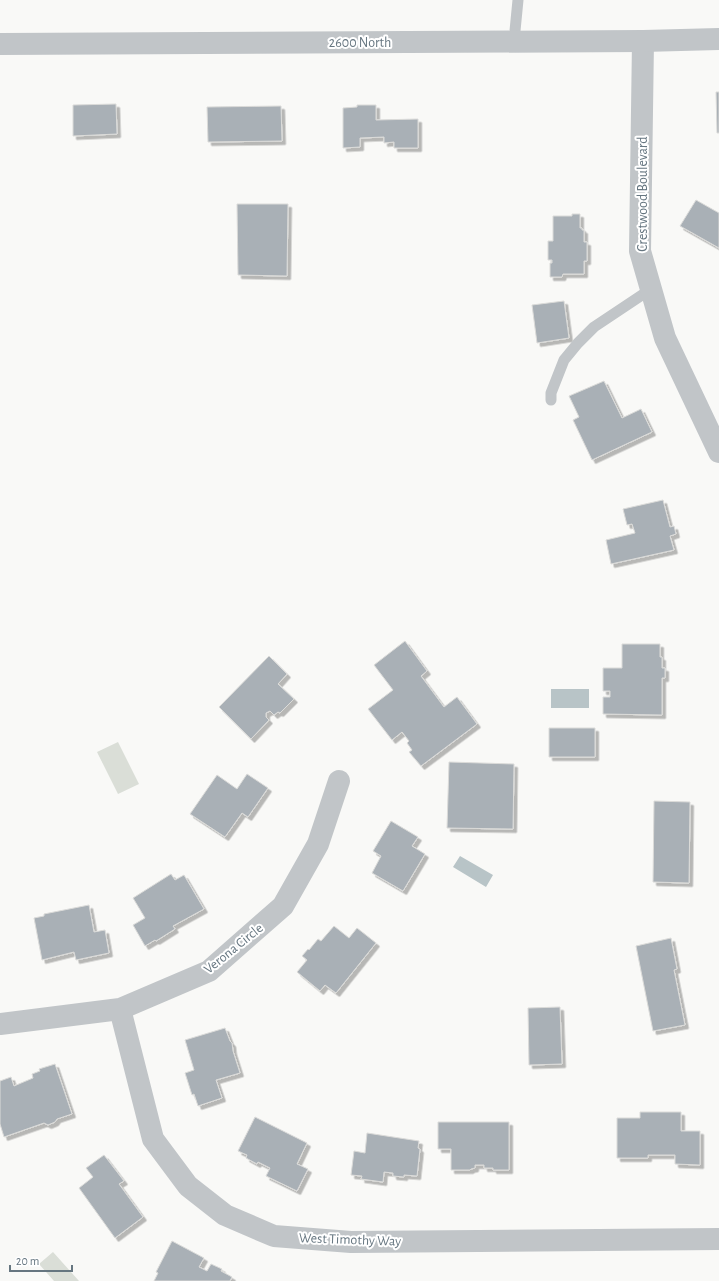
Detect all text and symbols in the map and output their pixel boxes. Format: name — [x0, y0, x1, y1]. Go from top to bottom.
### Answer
street label: 2600 North — [329, 36, 391, 50]
street label: Crestwood Boulevard — [636, 136, 650, 252]
street label: Verona Circle — [201, 921, 266, 977]
street label: West Timothy Way — [299, 1231, 401, 1249]
scale bar — [10, 1247, 72, 1273]
text: 20 m — [16, 1255, 39, 1267]

